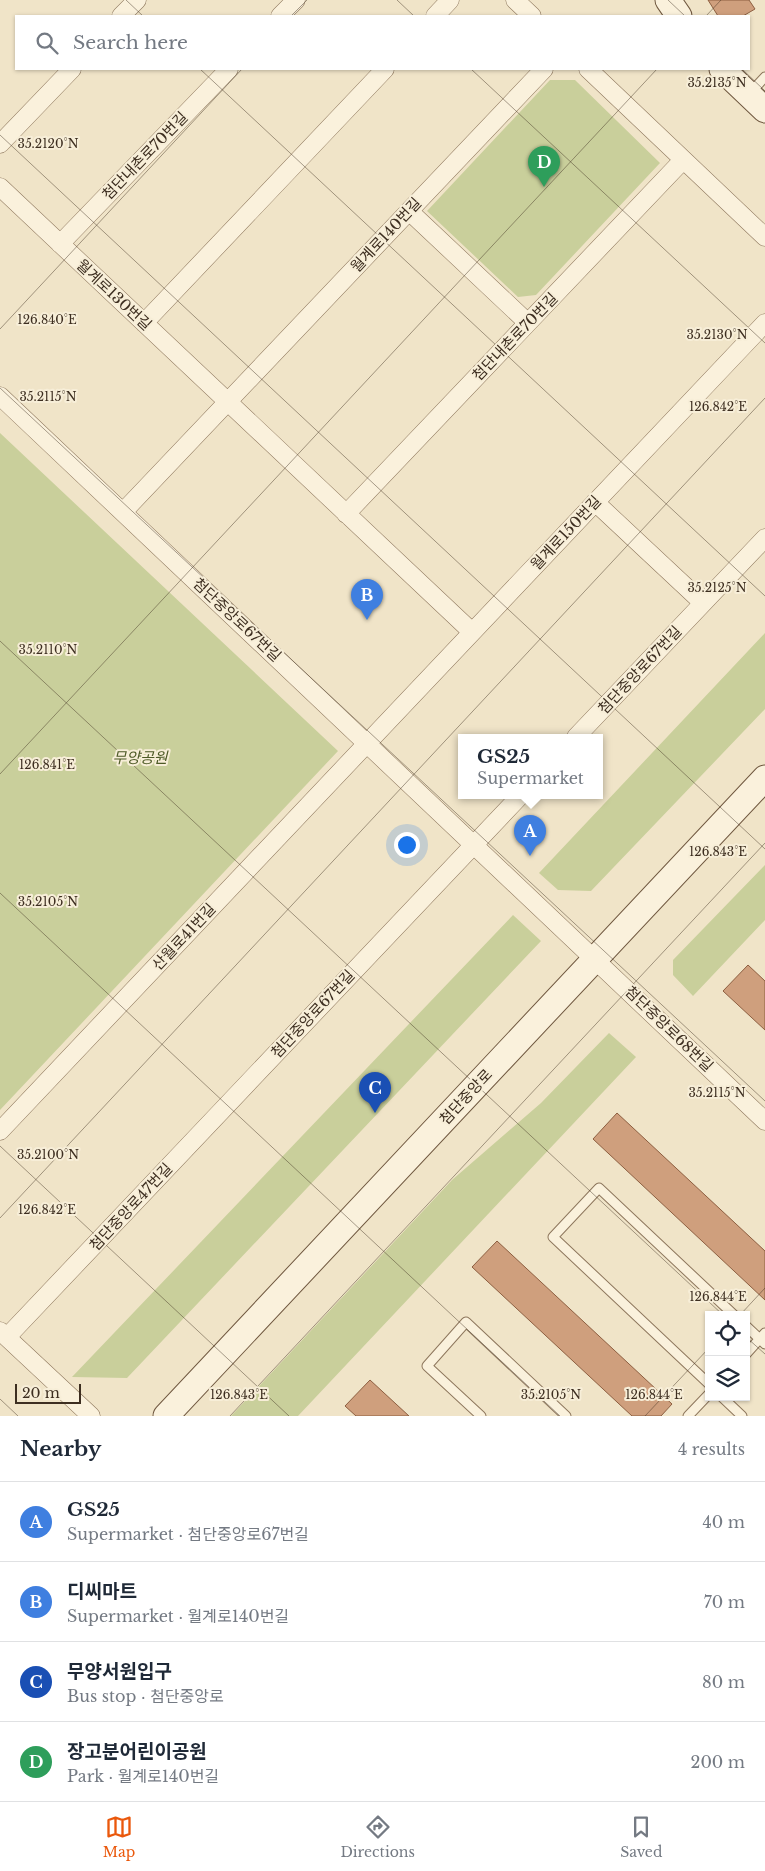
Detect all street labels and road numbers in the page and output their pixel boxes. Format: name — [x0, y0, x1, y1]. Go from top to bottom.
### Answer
street label: 첨단내촌로70번길 — [98, 108, 191, 204]
street label: 월계로140번길 — [346, 193, 425, 276]
street label: 월계로130번길 — [73, 255, 156, 334]
street label: 첨단내촌로70번길 — [468, 289, 561, 385]
street label: 월계로150번길 — [526, 491, 605, 574]
street label: 첨단중앙로67번길 — [189, 574, 285, 665]
street label: 첨단중앙로67번길 — [594, 622, 685, 718]
street label: 산월로41번길 — [148, 899, 219, 974]
street label: 첨단중앙로67번길 — [267, 966, 358, 1062]
street label: 첨단중앙로68번길 — [621, 982, 717, 1076]
street label: 첨단중앙로 — [435, 1065, 496, 1128]
street label: 첨단중앙로47번길 — [85, 1159, 176, 1254]

